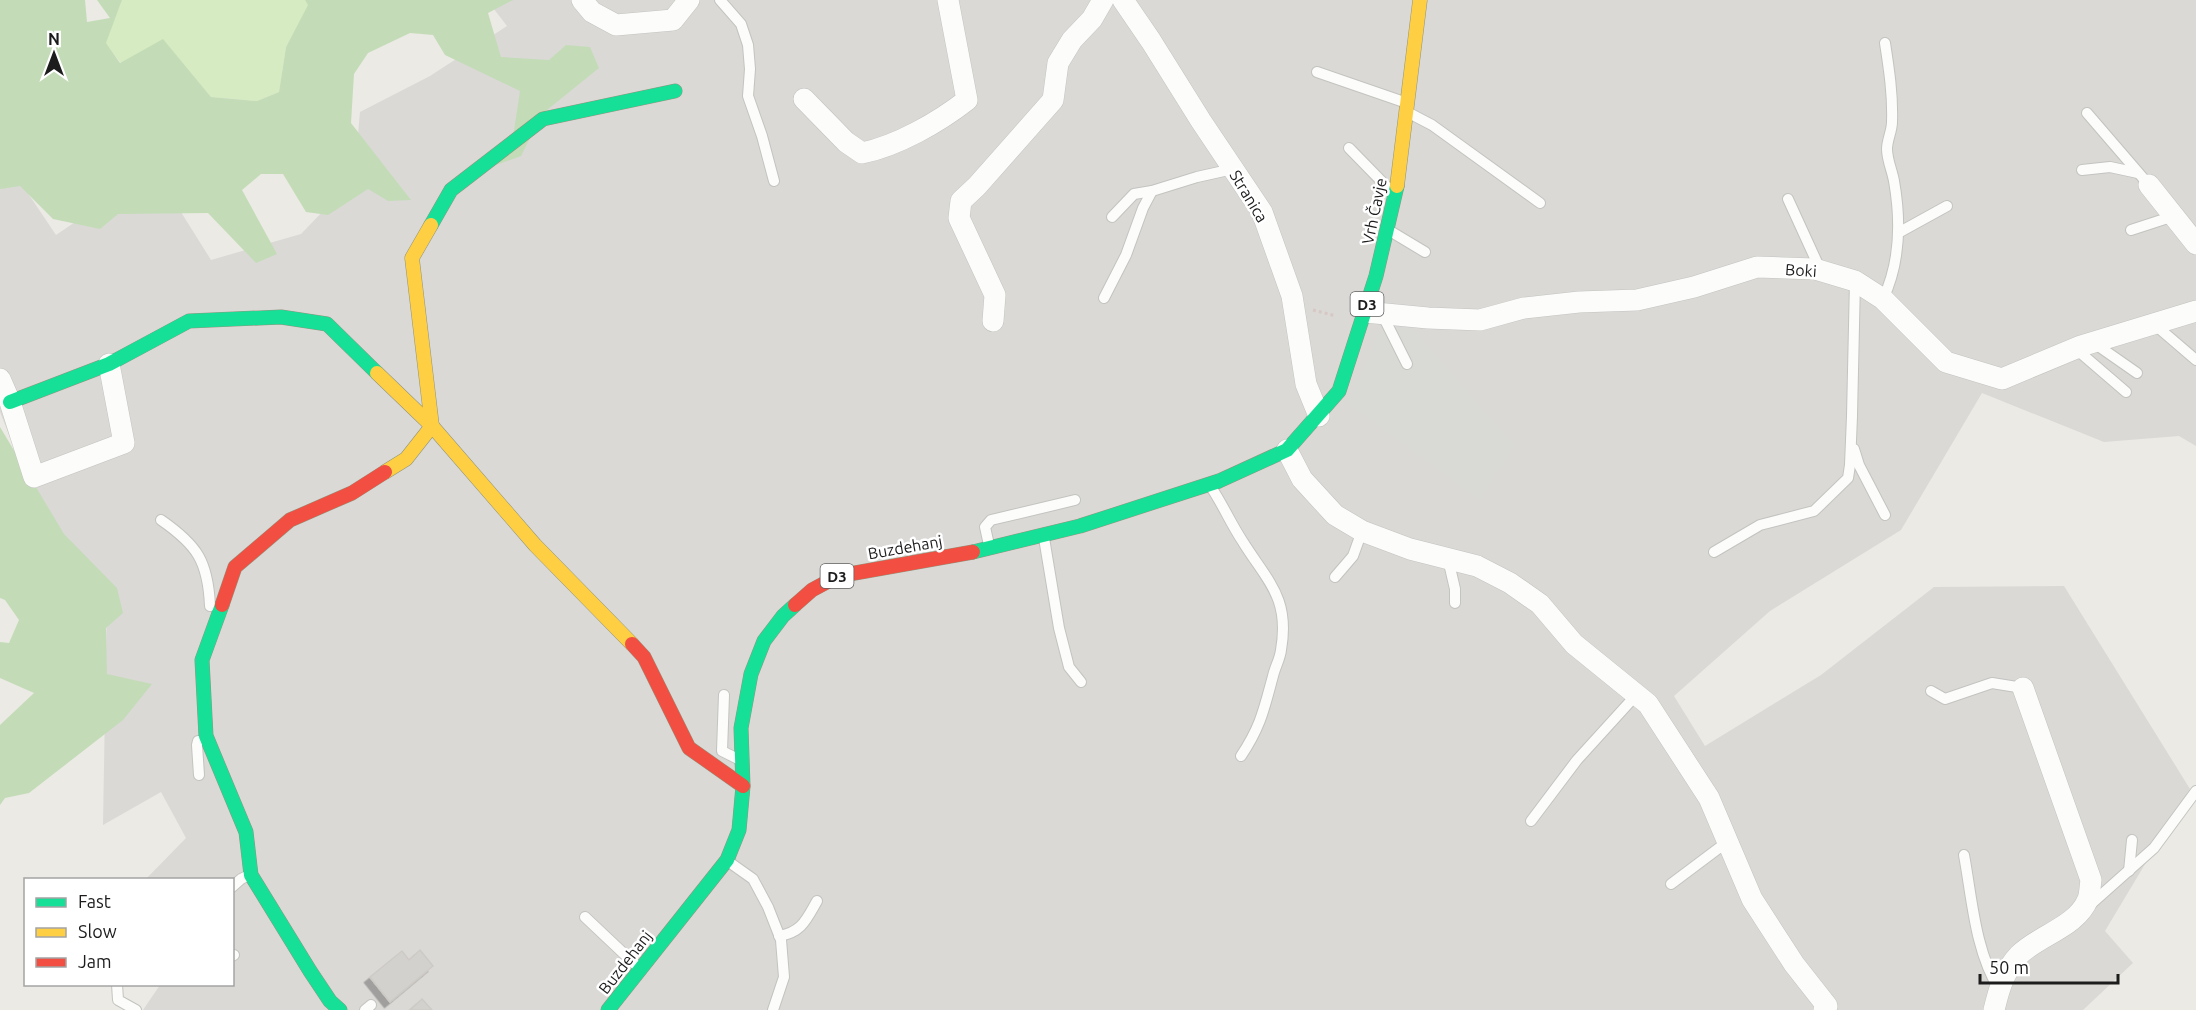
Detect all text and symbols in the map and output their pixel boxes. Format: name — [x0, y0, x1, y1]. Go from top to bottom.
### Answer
north arrow — [24, 24, 84, 84]
text: N — [48, 30, 60, 48]
street label: Stranica — [1226, 167, 1272, 225]
street label: Vrh Čavje — [1357, 176, 1390, 246]
street label: Boki — [1785, 260, 1817, 280]
road number: D3 — [1350, 292, 1384, 316]
street label: Buzdehanj — [866, 532, 944, 562]
road number: D3 — [820, 564, 854, 588]
legend — [24, 878, 234, 986]
text: Fast — [78, 891, 111, 911]
text: Slow — [78, 921, 117, 941]
street label: Buzdehanj — [595, 927, 655, 997]
scale bar — [1980, 947, 2118, 985]
text: Jam — [78, 951, 112, 971]
text: 50 m — [1989, 957, 2029, 977]

